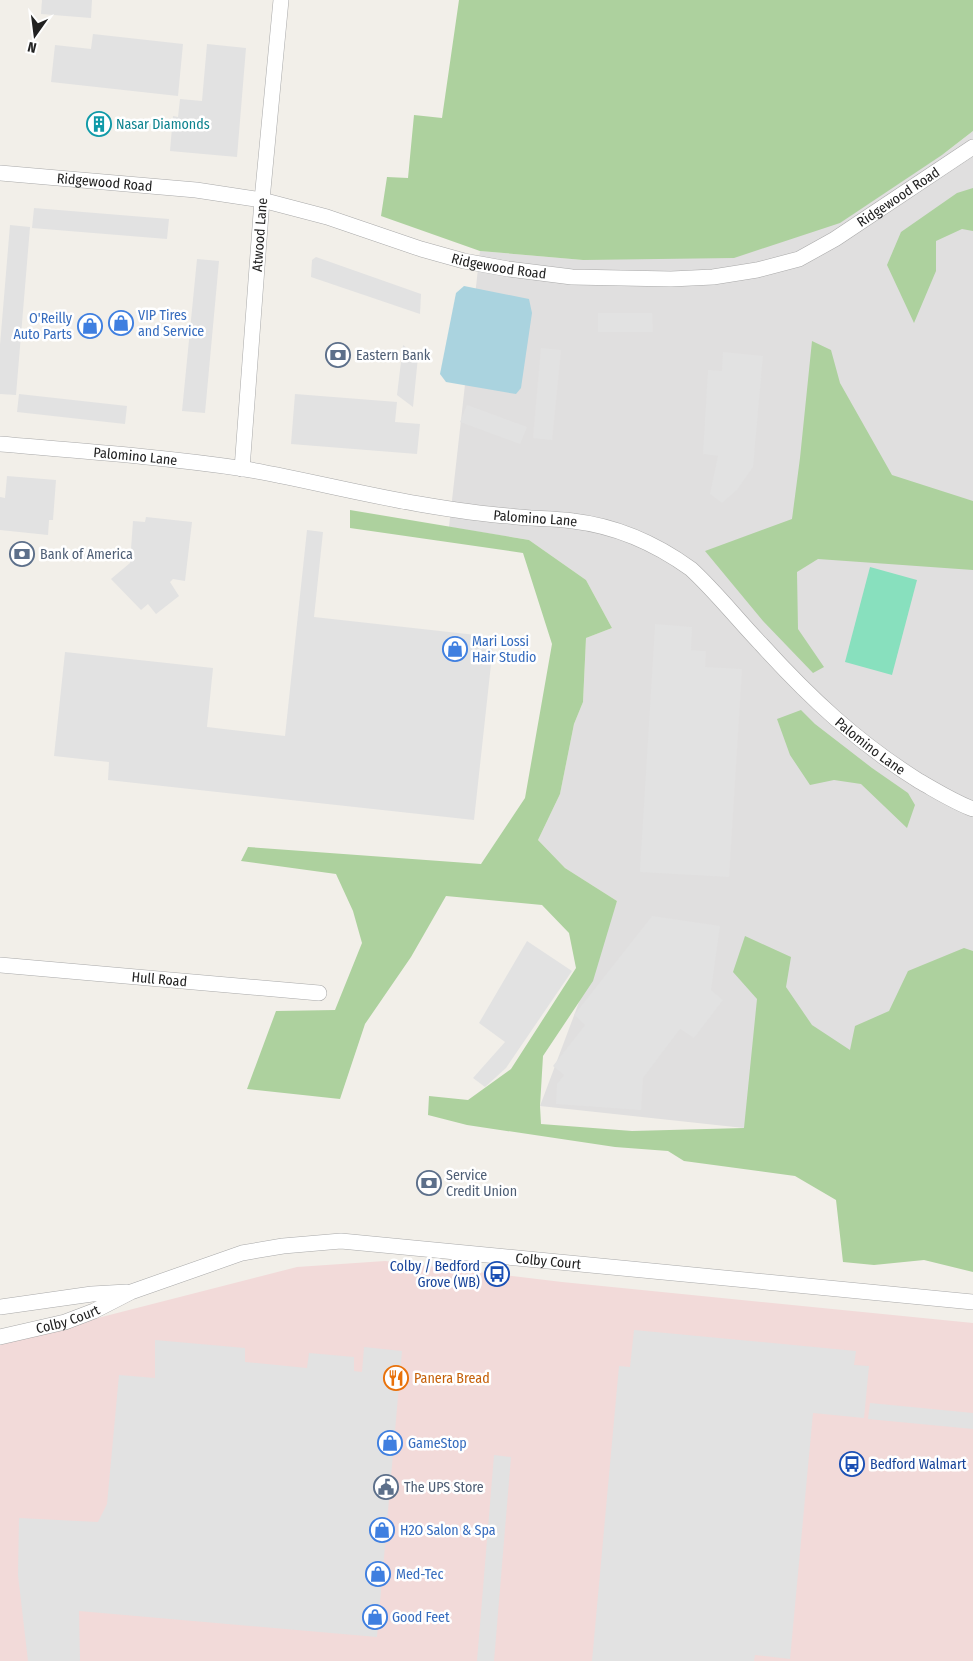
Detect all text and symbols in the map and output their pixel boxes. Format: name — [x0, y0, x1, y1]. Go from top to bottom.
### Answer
north arrow — [10, 10, 60, 60]
text: N — [26, 38, 38, 56]
building icon: Nasar Diamonds — [86, 111, 112, 137]
place label: Nasar Diamonds — [116, 116, 210, 133]
street label: Ridgewood Road — [854, 163, 943, 231]
street label: Ridgewood Road — [56, 169, 153, 195]
street label: Atwood Lane — [248, 197, 271, 272]
street label: Ridgewood Road — [450, 249, 547, 282]
place label: VIP Tires and Service — [138, 307, 204, 340]
place label: O'Reilly Auto Parts — [13, 310, 73, 343]
shop icon: VIP Tires and Service — [108, 310, 134, 336]
shop icon: O'Reilly Auto Parts — [77, 313, 103, 339]
bank icon: Eastern Bank — [325, 342, 351, 368]
place label: Eastern Bank — [356, 347, 431, 364]
street label: Palomino Lane — [93, 444, 178, 469]
street label: Palomino Lane — [493, 506, 578, 530]
bank icon: Bank of America — [9, 541, 35, 567]
place label: Bank of America — [40, 546, 133, 563]
place label: Mari Lossi Hair Studio — [472, 633, 536, 666]
shop icon: Mari Lossi Hair Studio — [442, 636, 468, 662]
street label: Palomino Lane — [832, 714, 909, 778]
street label: Hull Road — [131, 968, 188, 990]
place label: Service Credit Union — [446, 1167, 517, 1200]
bank icon: Service Credit Union — [416, 1170, 442, 1196]
street label: Colby Court — [515, 1249, 582, 1273]
place label: Colby / Bedford Grove (WB) — [390, 1258, 480, 1291]
bus stop icon: Colby / Bedford Grove (WB) — [484, 1261, 510, 1287]
street label: Colby Court — [34, 1301, 103, 1337]
restaurant icon: Panera Bread — [383, 1365, 409, 1391]
place label: Panera Bread — [414, 1370, 490, 1387]
shop icon: GameStop — [377, 1430, 403, 1456]
place label: GameStop — [408, 1435, 467, 1452]
bus stop icon: Bedford Walmart — [839, 1451, 865, 1477]
place label: Bedford Walmart — [870, 1456, 967, 1473]
public building icon: The UPS Store — [373, 1474, 399, 1500]
place label: The UPS Store — [404, 1479, 484, 1496]
shop icon: H2O Salon & Spa — [369, 1517, 395, 1543]
place label: H2O Salon & Spa — [400, 1522, 496, 1539]
shop icon: Med-Tec — [365, 1561, 391, 1587]
place label: Med-Tec — [396, 1566, 443, 1583]
shop icon: Good Feet — [362, 1604, 388, 1630]
place label: Good Feet — [392, 1609, 450, 1626]

